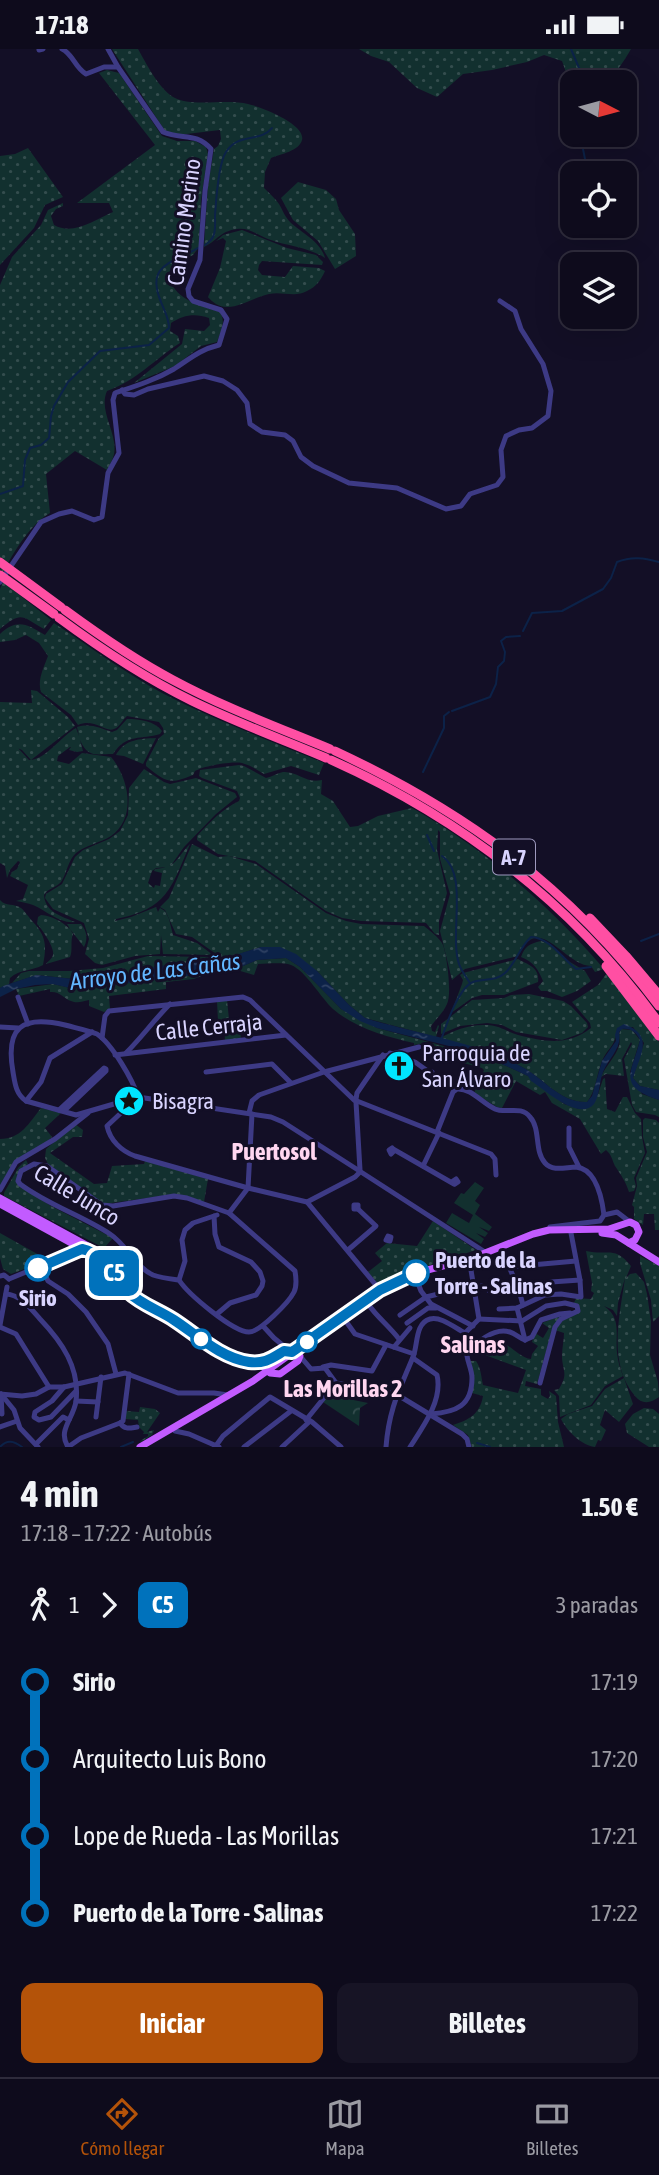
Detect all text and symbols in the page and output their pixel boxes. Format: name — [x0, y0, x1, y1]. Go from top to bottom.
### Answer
text: 17:18 — [35, 10, 89, 40]
north arrow — [560, 70, 637, 147]
map controls — [560, 70, 637, 329]
street label: Camino Merino — [162, 157, 206, 287]
button: locate — [560, 161, 637, 238]
button: layers — [560, 252, 637, 329]
road number: A-7 — [493, 839, 535, 875]
water label: Arroyo de Las Cañas — [67, 947, 242, 995]
street label: Calle Cerraja — [154, 1008, 264, 1046]
place label: Parroquia de San Álvaro — [422, 1040, 530, 1092]
church icon: Parroquia de San Álvaro — [382, 1049, 416, 1083]
place icon: Bisagra — [112, 1084, 146, 1118]
place label: Bisagra — [152, 1088, 214, 1114]
district label: Puertosol — [231, 1138, 317, 1165]
street label: Calle Junco — [29, 1159, 125, 1231]
place label: Puerto de la Torre - Salinas — [435, 1247, 552, 1299]
line badge: C5 — [82, 1250, 146, 1296]
marker: Sirio — [25, 1255, 51, 1281]
text: C5 — [103, 1259, 125, 1286]
marker: Puerto de la Torre - Salinas — [403, 1260, 429, 1286]
place label: Sirio — [19, 1285, 57, 1311]
unlabelled marker — [191, 1329, 211, 1349]
district label: Salinas — [441, 1331, 506, 1358]
unlabelled marker — [297, 1332, 317, 1352]
district label: Las Morillas 2 — [283, 1375, 403, 1402]
text: 4 min — [21, 1472, 99, 1515]
text: 1.50 € — [581, 1492, 638, 1522]
text: 17:18 – 17:22 · Autobús — [21, 1520, 212, 1546]
icon: walk — [21, 1586, 59, 1624]
icon: forward — [90, 1586, 128, 1624]
text: C5 — [152, 1591, 174, 1618]
text: 1 — [69, 1592, 80, 1618]
text: 3 paradas — [556, 1592, 638, 1618]
text: Sirio — [73, 1667, 116, 1697]
text: 17:19 — [591, 1669, 638, 1695]
text: Arquitecto Luis Bono — [73, 1744, 267, 1774]
text: 17:20 — [591, 1746, 638, 1772]
text: Lope de Rueda - Las Morillas — [73, 1821, 339, 1851]
text: 17:21 — [591, 1823, 638, 1849]
text: Puerto de la Torre - Salinas — [73, 1898, 323, 1928]
text: 17:22 — [591, 1900, 638, 1926]
button: Iniciar — [21, 1983, 323, 2063]
button: Billetes — [337, 1983, 638, 2063]
tab: Cómo llegar — [81, 2095, 164, 2159]
tab: Mapa — [325, 2095, 365, 2159]
tab: Billetes — [526, 2095, 578, 2159]

